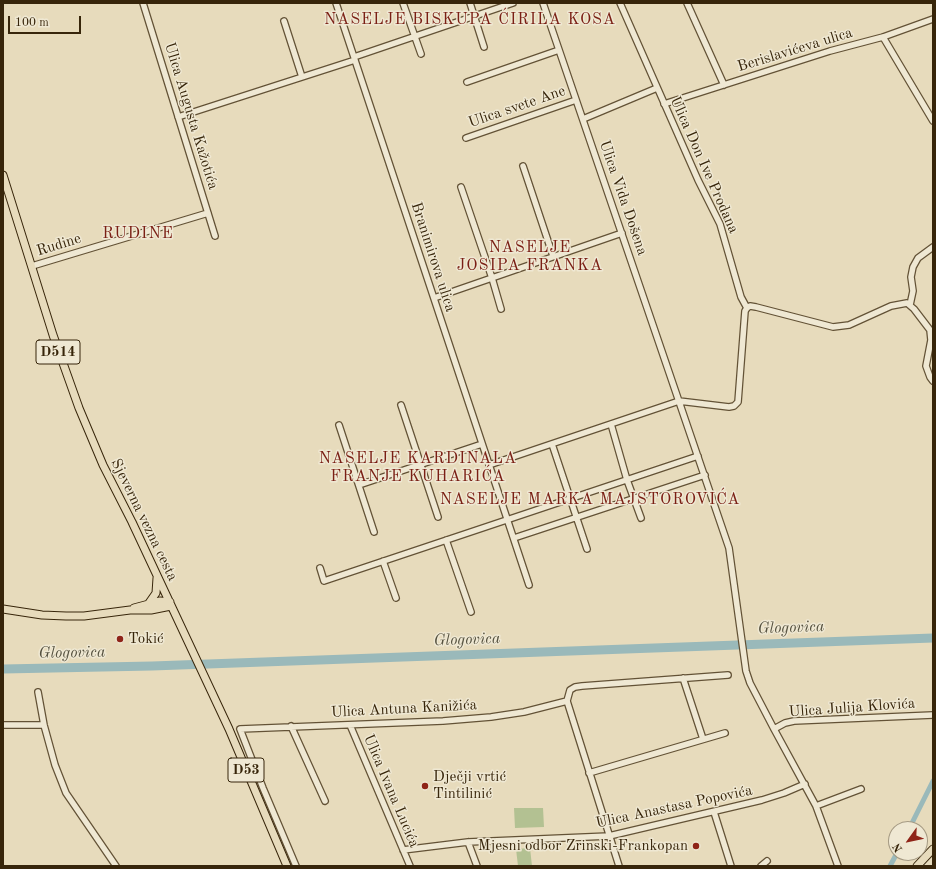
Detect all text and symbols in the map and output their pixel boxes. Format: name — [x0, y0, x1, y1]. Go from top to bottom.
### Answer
scale bar — [10, 8, 83, 34]
district label: NASELJE BISKUPA ĆIRILA KOSA — [324, 10, 616, 30]
text: 100 m — [15, 17, 49, 29]
street label: Berislavićeva ulica — [735, 24, 855, 76]
street label: Ulica Augusta Kažotića — [160, 40, 222, 192]
street label: Ulica svete Ane — [466, 82, 568, 132]
street label: Ulica Don Ive Prodana — [666, 94, 742, 236]
street label: Ulica Vida Došena — [595, 138, 651, 258]
street label: Branimirova ulica — [407, 200, 459, 314]
district label: RUDINE — [102, 224, 174, 244]
street label: Rudine — [35, 230, 83, 260]
district label: NASELJE JOSIPA FRANKA — [457, 238, 603, 276]
road number: D514 — [36, 340, 80, 364]
district label: NASELJE KARDINALA FRANJE KUHARIĆA — [319, 449, 517, 487]
street label: Sjeverna vezna cesta — [107, 456, 181, 584]
district label: NASELJE MARKA MAJSTOROVIĆA — [440, 490, 740, 510]
water label: Glogovica — [757, 617, 825, 639]
water label: Glogovica — [433, 629, 501, 651]
place label: Tokić — [128, 630, 164, 648]
marker: Tokić — [115, 634, 125, 644]
water label: Glogovica — [38, 643, 106, 663]
street label: Ulica Julija Klovića — [788, 695, 916, 721]
street label: Ulica Antuna Kanižića — [331, 696, 477, 722]
street label: Ulica Ivana Lucića — [359, 732, 423, 850]
road number: D53 — [228, 758, 264, 782]
place label: Dječji vrtić Tintilinić — [433, 768, 506, 803]
marker: Dječji vrtić Tintilinić — [420, 781, 430, 791]
street label: Ulica Anastasa Popovića — [594, 782, 754, 832]
north arrow — [888, 821, 928, 861]
place label: Mjesni odbor Zrinski-Frankopan — [478, 837, 688, 855]
marker: Mjesni odbor Zrinski-Frankopan — [691, 841, 701, 851]
text: N — [891, 841, 905, 854]

